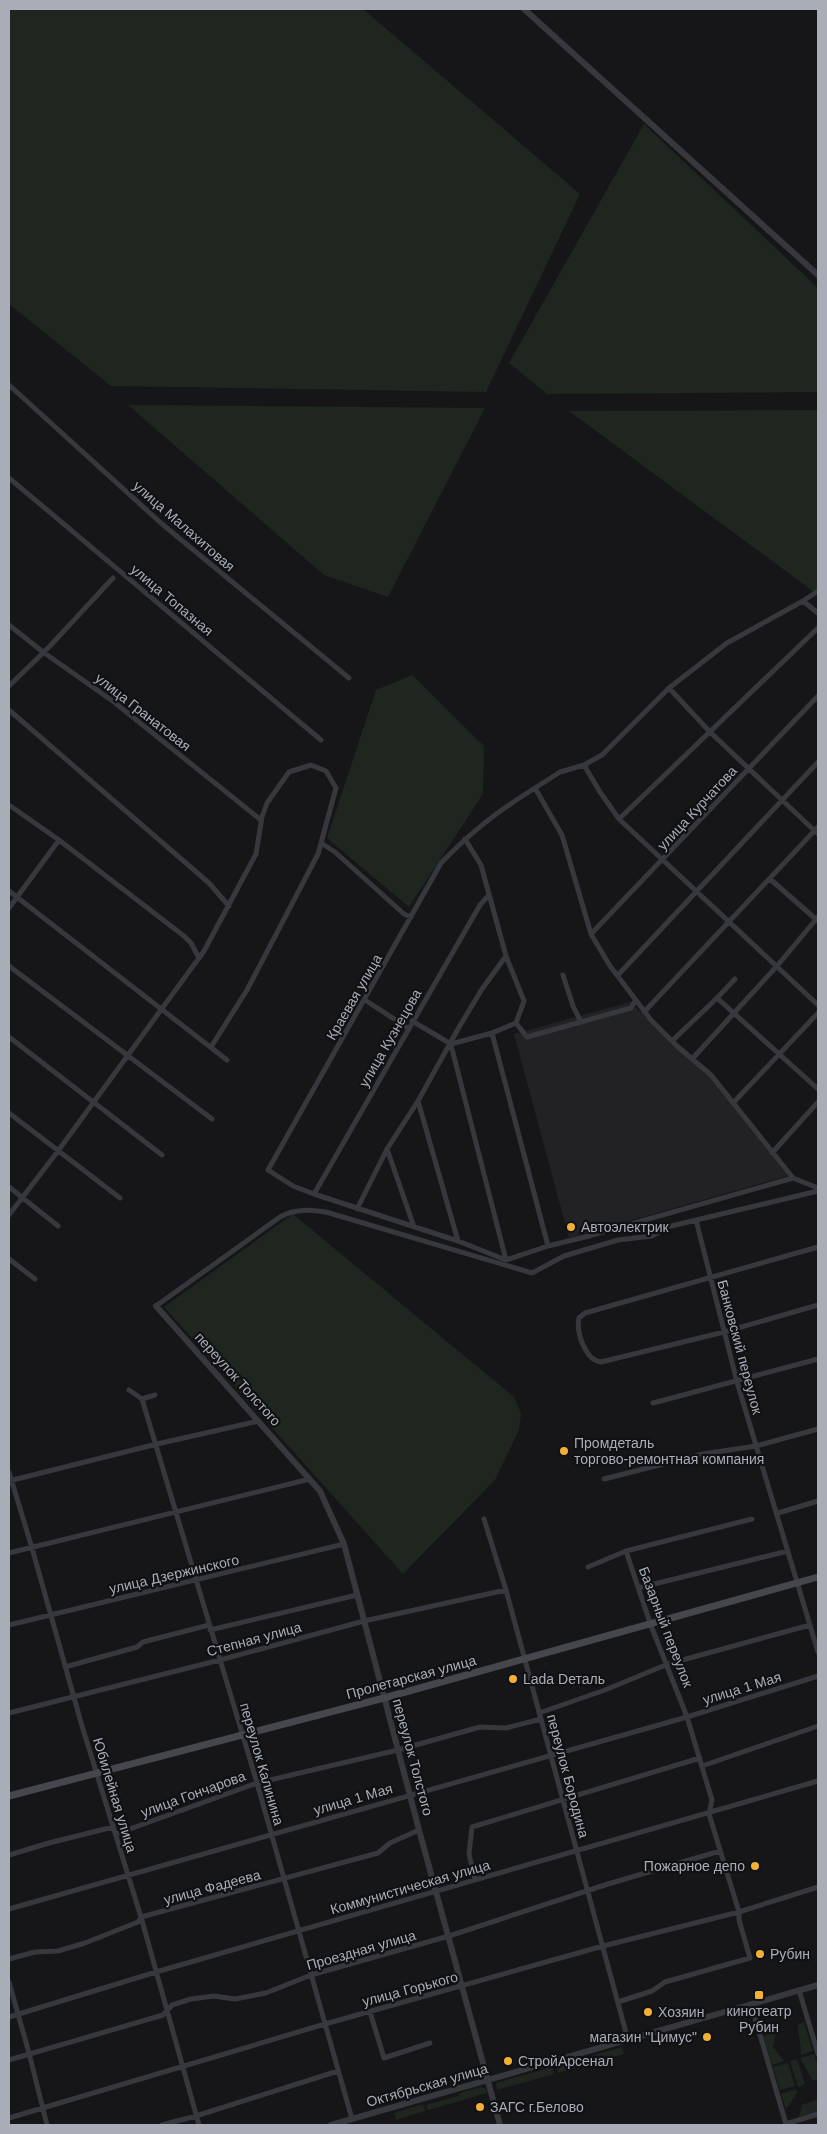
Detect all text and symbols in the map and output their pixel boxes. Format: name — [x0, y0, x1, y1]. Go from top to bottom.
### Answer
street label: улица Малахитовая — [130, 477, 238, 575]
street label: улица Топазная — [128, 561, 216, 639]
street label: улица Гранатовая — [92, 670, 194, 754]
street label: улица Курчатова — [654, 763, 740, 853]
street label: Краевая улица — [323, 951, 385, 1043]
street label: улица Кузнецова — [356, 986, 425, 1090]
place label: Автоэлектрик — [581, 1219, 670, 1235]
marker: Автоэлектрик — [565, 1221, 577, 1233]
street label: Банковский переулок — [714, 1278, 766, 1417]
street label: переулок Толстого — [192, 1329, 284, 1429]
place label: Промдеталь торгово-ремонтная компания — [574, 1435, 764, 1467]
marker: Промдеталь торгово-ремонтная компания — [558, 1445, 570, 1457]
street label: улица Дзержинского — [108, 1551, 241, 1597]
street label: Базарный переулок — [636, 1564, 697, 1690]
street label: Степная улица — [205, 1619, 303, 1659]
street label: Пролетарская улица — [344, 1652, 478, 1702]
street label: улица 1 Мая — [701, 1668, 783, 1708]
place label: Lada Dеталь — [523, 1671, 605, 1687]
marker: Lada Dеталь — [507, 1673, 519, 1685]
street label: переулок Толстого — [390, 1697, 436, 1817]
street label: переулок Калинина — [237, 1701, 287, 1827]
street label: переулок Бородина — [544, 1712, 592, 1840]
street label: Юбилейная улица — [90, 1736, 140, 1855]
street label: улица Гончарова — [138, 1768, 248, 1820]
street label: улица 1 Мая — [312, 1780, 394, 1818]
street label: Коммунистическая улица — [328, 1856, 492, 1917]
place label: Пожарное депо — [644, 1858, 745, 1874]
marker: Пожарное депо — [749, 1860, 761, 1872]
street label: улица Фадеева — [162, 1866, 262, 1908]
street label: Проездная улица — [305, 1927, 418, 1973]
place label: Рубин — [770, 1946, 810, 1962]
marker: Рубин — [754, 1948, 766, 1960]
street label: улица Горького — [360, 1968, 460, 2009]
marker: кинотеатр Рубин — [753, 1989, 765, 2001]
place label: кинотеатр Рубин — [727, 2003, 792, 2035]
place label: Хозяин — [658, 2004, 704, 2020]
marker: Хозяин — [642, 2006, 654, 2018]
place label: магазин "Цимус" — [590, 2029, 697, 2045]
marker: магазин "Цимус" — [701, 2031, 713, 2043]
place label: СтройАрсенал — [518, 2053, 614, 2069]
marker: СтройАрсенал — [502, 2055, 514, 2067]
street label: Октябрьская улица — [364, 2060, 490, 2110]
place label: ЗАГС г.Белово — [490, 2099, 584, 2115]
marker: ЗАГС г.Белово — [474, 2101, 486, 2113]

